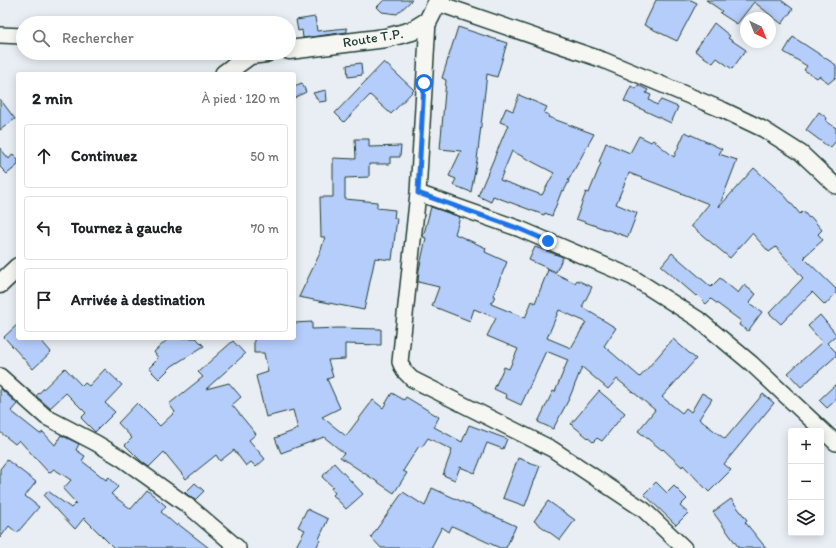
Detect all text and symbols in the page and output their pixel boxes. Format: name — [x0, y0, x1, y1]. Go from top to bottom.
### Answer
north arrow — [740, 12, 776, 48]
search box — [16, 16, 296, 60]
street label: Route T.P. — [341, 25, 405, 51]
icon: search — [30, 27, 52, 49]
text: Rechercher — [62, 29, 134, 47]
route start — [415, 74, 433, 92]
text: 2 min — [32, 88, 72, 108]
text: À pied · 120 m — [202, 91, 280, 106]
icon: ahead — [33, 145, 55, 167]
text: Continuez — [71, 147, 137, 165]
text: 50 m — [250, 149, 279, 164]
icon: left — [33, 217, 55, 239]
text: Tournez à gauche — [71, 219, 182, 237]
text: 70 m — [251, 221, 279, 236]
route end — [539, 232, 557, 250]
icon: arrive — [33, 289, 55, 311]
text: Arrivée à destination — [71, 291, 205, 309]
map controls — [788, 428, 824, 536]
button: + — [788, 428, 824, 464]
button: − — [788, 464, 824, 500]
button: layers — [788, 500, 824, 536]

